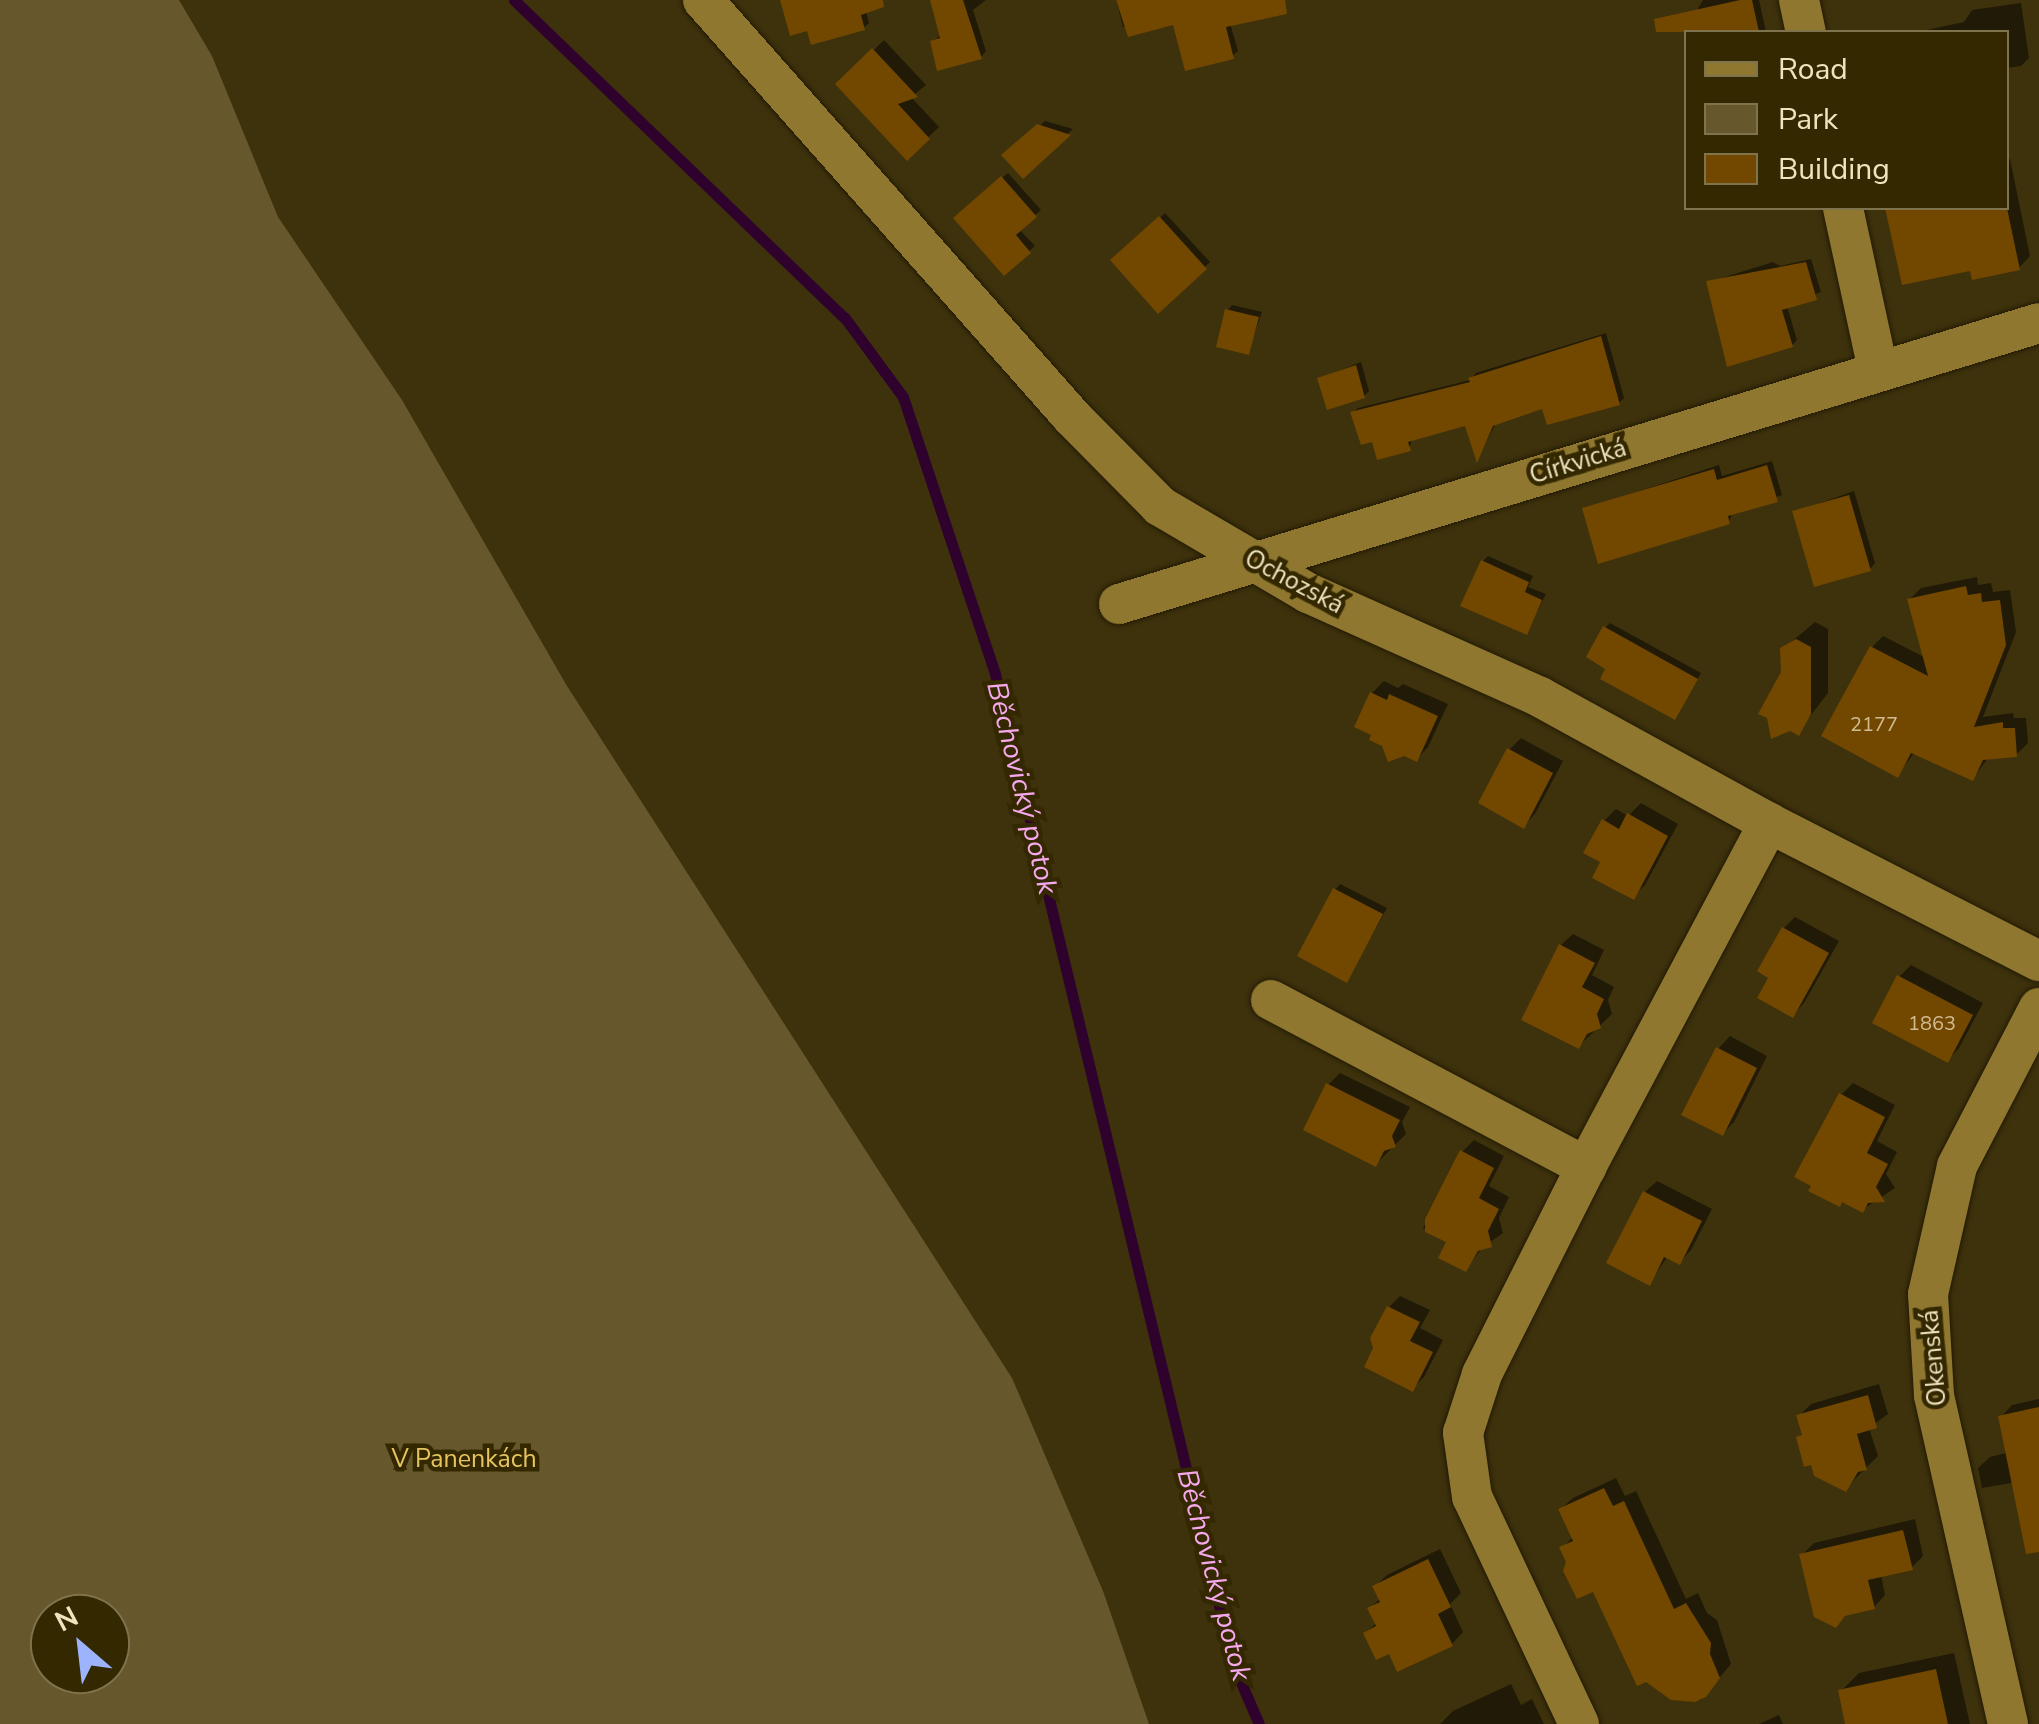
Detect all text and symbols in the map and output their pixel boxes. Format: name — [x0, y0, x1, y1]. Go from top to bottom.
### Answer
legend — [1684, 30, 2009, 210]
text: Road — [1778, 49, 1848, 90]
text: Park — [1778, 99, 1838, 140]
text: Building — [1778, 149, 1890, 190]
street label: Církvická — [1526, 433, 1630, 491]
street label: Ochozská — [1239, 543, 1349, 621]
water label: Běchovický potok — [979, 678, 1065, 898]
house number: 2177 — [1850, 712, 1898, 736]
house number: 1863 — [1908, 1011, 1956, 1035]
street label: Okenská — [1915, 1309, 1953, 1407]
park label: V Panenkách — [391, 1444, 537, 1474]
water label: Běchovický potok — [1170, 1465, 1258, 1685]
north arrow — [30, 1594, 130, 1694]
text: N — [49, 1598, 85, 1641]

